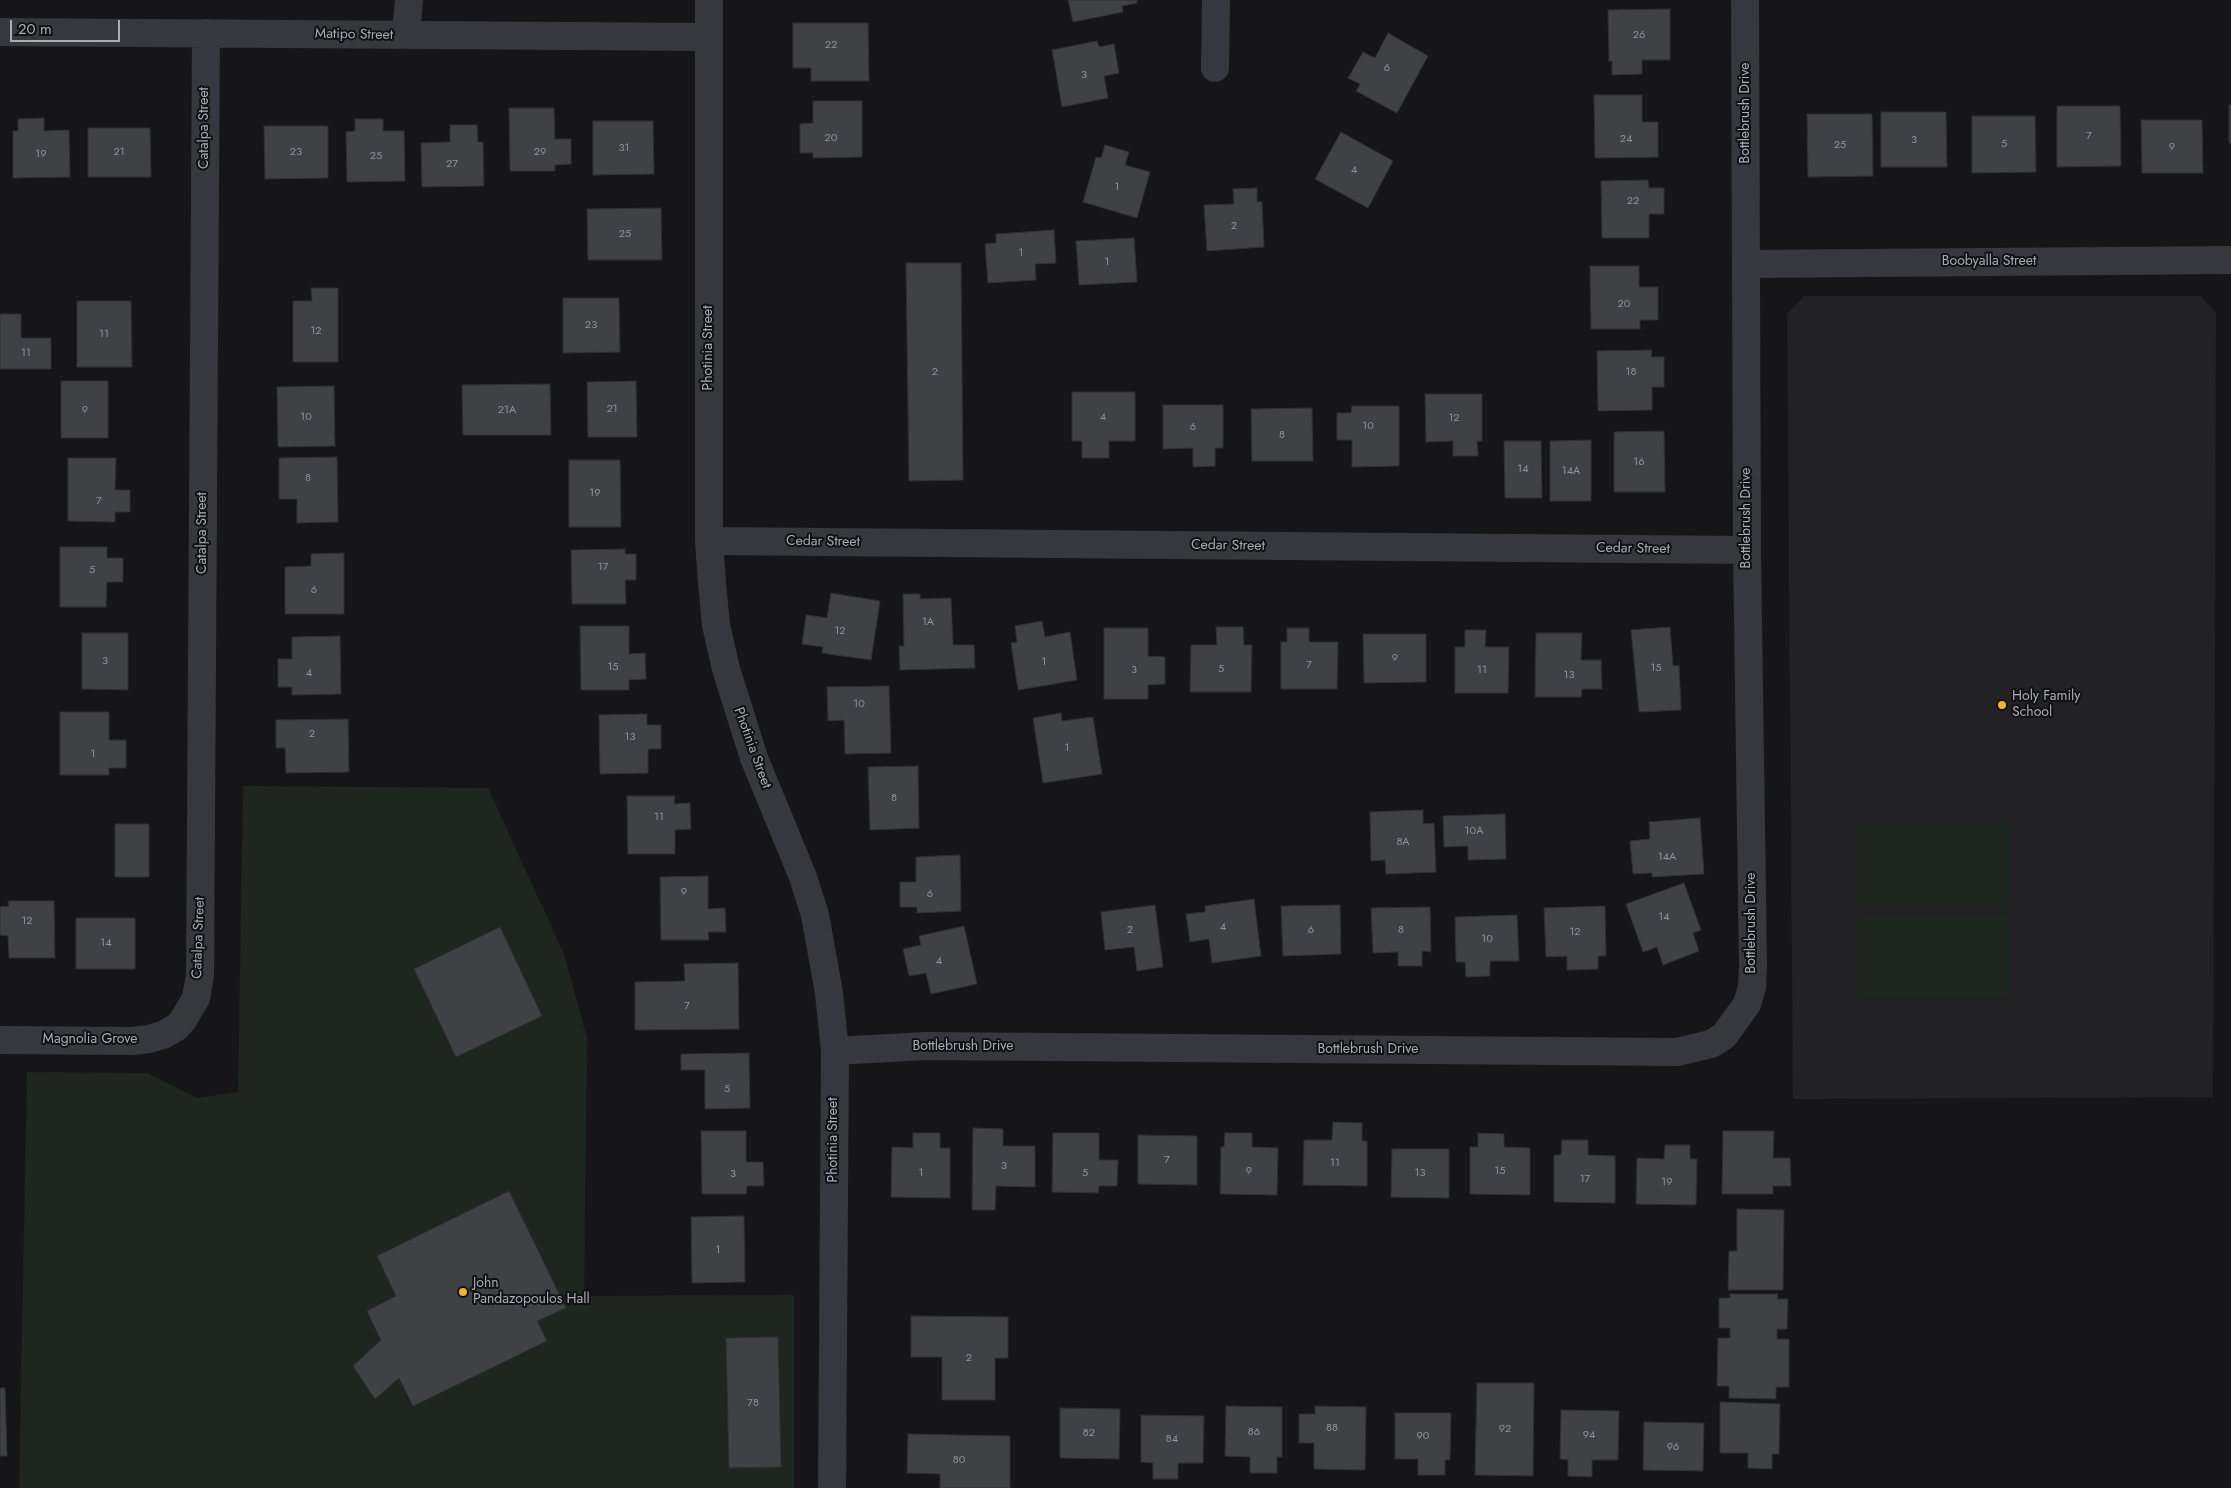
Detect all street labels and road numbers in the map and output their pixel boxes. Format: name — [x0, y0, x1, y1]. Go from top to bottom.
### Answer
street label: Matipo Street — [315, 26, 393, 44]
street label: Bottlebrush Drive — [1738, 62, 1754, 164]
street label: Catalpa Street — [197, 87, 213, 169]
street label: Boobyalla Street — [1942, 254, 2036, 270]
street label: Photinia Street — [701, 306, 717, 390]
street label: Bottlebrush Drive — [1739, 467, 1755, 569]
street label: Catalpa Street — [195, 492, 211, 574]
street label: Cedar Street — [786, 533, 860, 551]
street label: Cedar Street — [1191, 537, 1265, 555]
street label: Cedar Street — [1596, 540, 1670, 558]
street label: Photinia Street — [730, 705, 774, 791]
street label: Bottlebrush Drive — [1744, 872, 1760, 974]
street label: Catalpa Street — [189, 897, 209, 979]
street label: Magnolia Grove — [43, 1032, 137, 1048]
street label: Bottlebrush Drive — [912, 1039, 1014, 1055]
street label: Bottlebrush Drive — [1317, 1042, 1419, 1058]
street label: Photinia Street — [826, 1098, 842, 1182]

